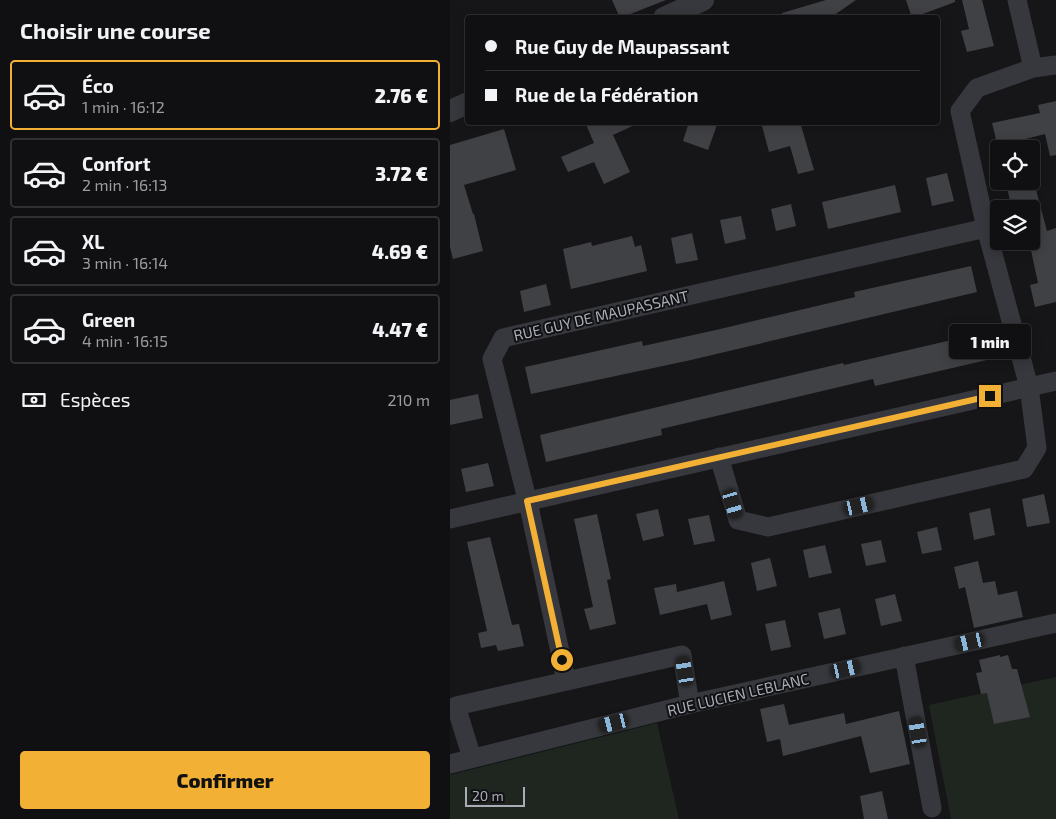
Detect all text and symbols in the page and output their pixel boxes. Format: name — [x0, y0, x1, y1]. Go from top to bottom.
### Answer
text: Choisir une course — [20, 17, 211, 43]
text: Rue Guy de Maupassant — [515, 35, 730, 58]
icon: car — [22, 73, 67, 118]
text: Éco — [82, 74, 114, 97]
text: Rue de la Fédération — [515, 83, 698, 106]
text: 2.76 € — [375, 84, 428, 107]
text: 1 min · 16:12 — [82, 97, 165, 116]
map controls — [990, 140, 1040, 250]
button: locate — [990, 140, 1040, 190]
icon: car — [22, 151, 67, 196]
text: Confort — [82, 152, 150, 175]
text: 3.72 € — [375, 162, 428, 185]
text: 2 min · 16:13 — [82, 175, 167, 194]
button: layers — [990, 200, 1040, 250]
icon: car — [22, 229, 67, 274]
text: XL — [82, 230, 104, 253]
text: 4.69 € — [372, 240, 428, 263]
text: 3 min · 16:14 — [82, 253, 168, 272]
street label: RUE GUY DE MAUPASSANT — [512, 286, 691, 344]
icon: car — [22, 307, 67, 352]
text: Green — [82, 308, 135, 331]
text: 4.47 € — [372, 318, 428, 341]
callout: 1 min — [949, 324, 1031, 358]
text: 4 min · 16:15 — [82, 331, 168, 350]
text: 1 min — [970, 332, 1010, 351]
route end — [979, 385, 1001, 407]
icon: cash — [20, 386, 48, 414]
text: Espèces — [60, 388, 131, 411]
text: 210 m — [387, 390, 430, 409]
car — [721, 487, 744, 521]
car — [842, 495, 875, 517]
car — [953, 631, 986, 653]
route start — [551, 649, 573, 671]
car — [675, 655, 694, 687]
car — [829, 658, 862, 680]
street label: RUE LUCIEN LEBLANC — [665, 669, 811, 719]
car — [597, 712, 630, 734]
car — [908, 716, 927, 748]
button: Confirmer — [20, 751, 430, 809]
scale bar — [465, 784, 525, 807]
text: 20 m — [472, 787, 504, 804]

